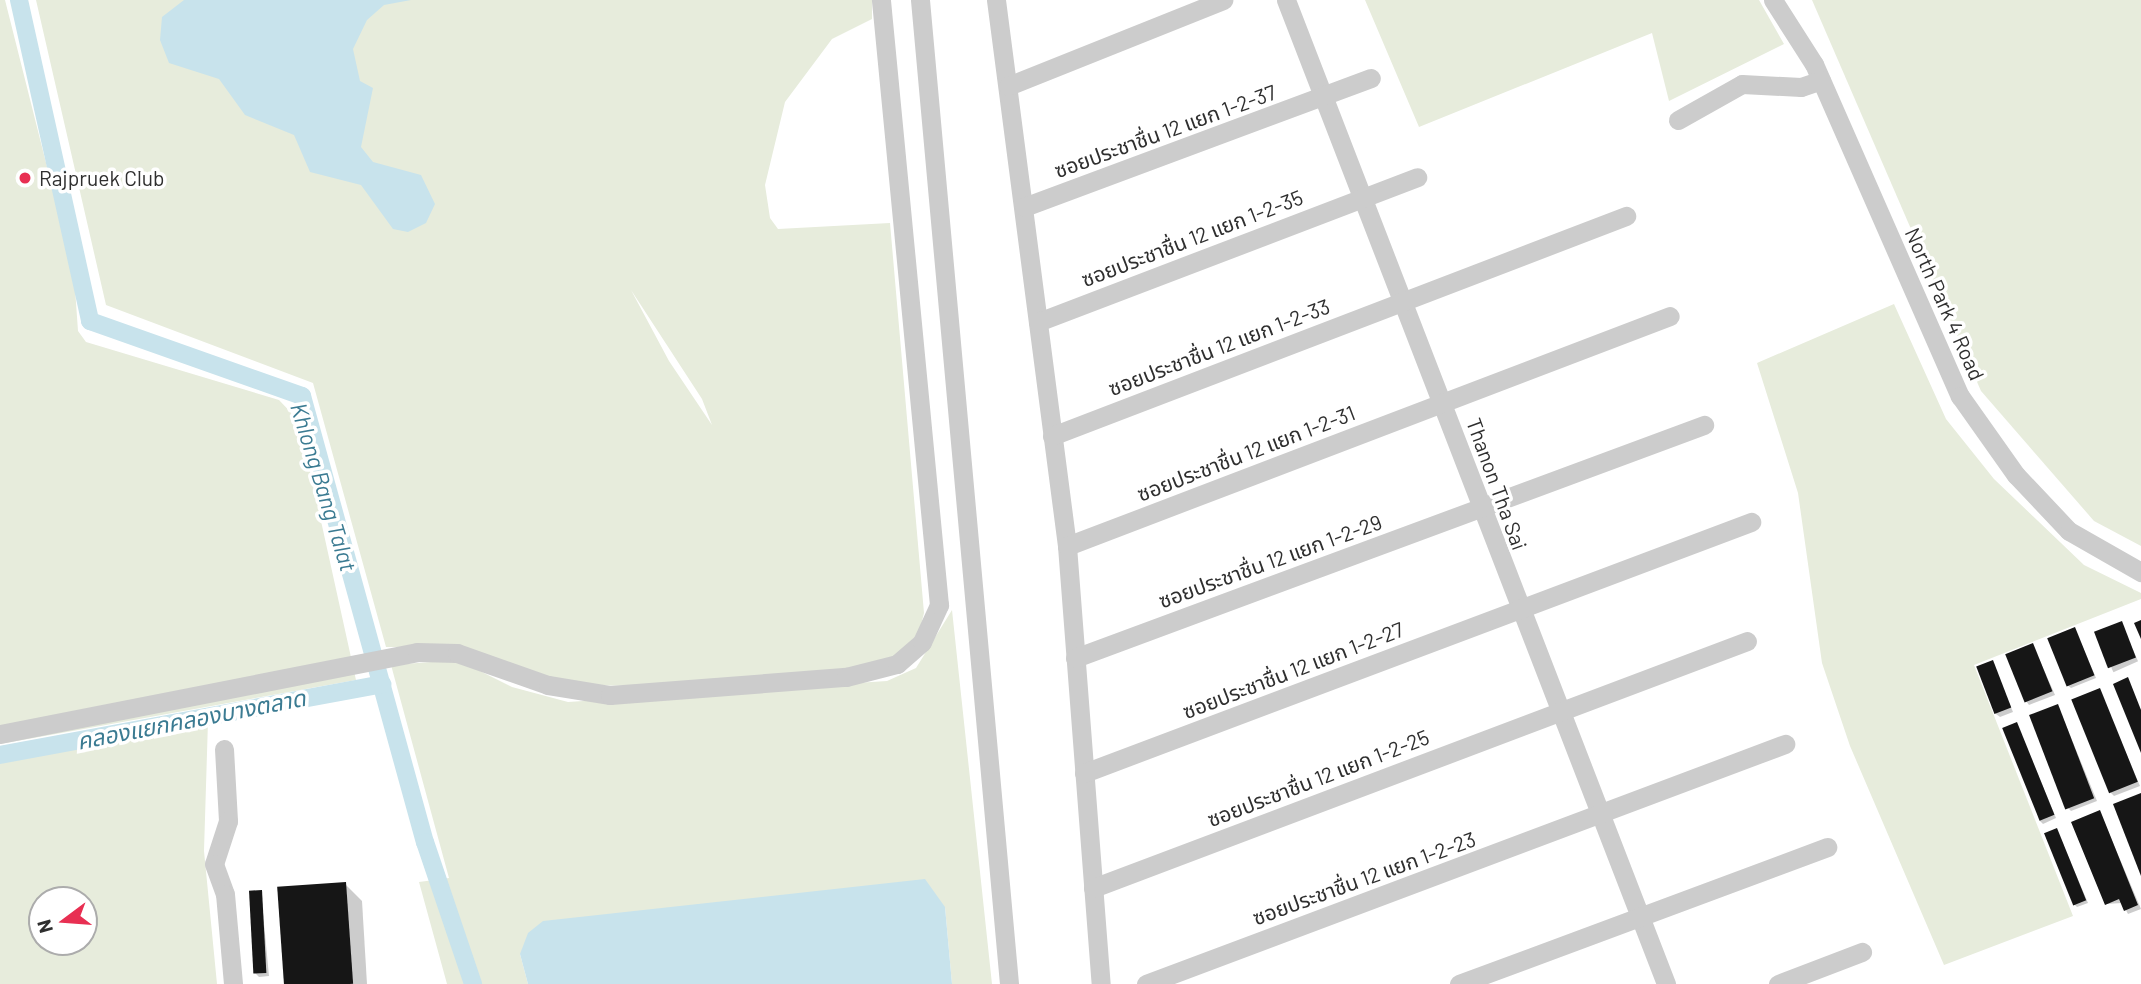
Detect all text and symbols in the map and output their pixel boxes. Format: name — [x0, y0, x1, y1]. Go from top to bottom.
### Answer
street label: ซอยประชาชื่น 12 แยก 1-2-37 — [1051, 79, 1279, 183]
place label: Rajpruek Club — [39, 165, 164, 191]
marker: Rajpruek Club — [17, 170, 33, 186]
street label: ซอยประชาชื่น 12 แยก 1-2-35 — [1078, 184, 1306, 292]
street label: North Park 4 Road — [1900, 224, 1990, 384]
street label: ซอยประชาชื่น 12 แยก 1-2-33 — [1105, 293, 1333, 401]
water label: Khlong Bang Talat — [285, 400, 363, 574]
street label: ซอยประชาชื่น 12 แยก 1-2-31 — [1133, 400, 1359, 506]
street label: Thanon Tha Sai — [1461, 415, 1533, 553]
street label: ซอยประชาชื่น 12 แยก 1-2-29 — [1155, 509, 1385, 613]
street label: ซอยประชาชื่น 12 แยก 1-2-27 — [1179, 616, 1407, 724]
water label: คลองแยกคลองบางตลาด — [74, 683, 308, 755]
street label: ซอยประชาชื่น 12 แยก 1-2-25 — [1204, 724, 1432, 832]
street label: ซอยประชาชื่น 12 แยก 1-2-23 — [1249, 826, 1479, 930]
north arrow — [28, 886, 98, 956]
text: N — [31, 917, 57, 936]

